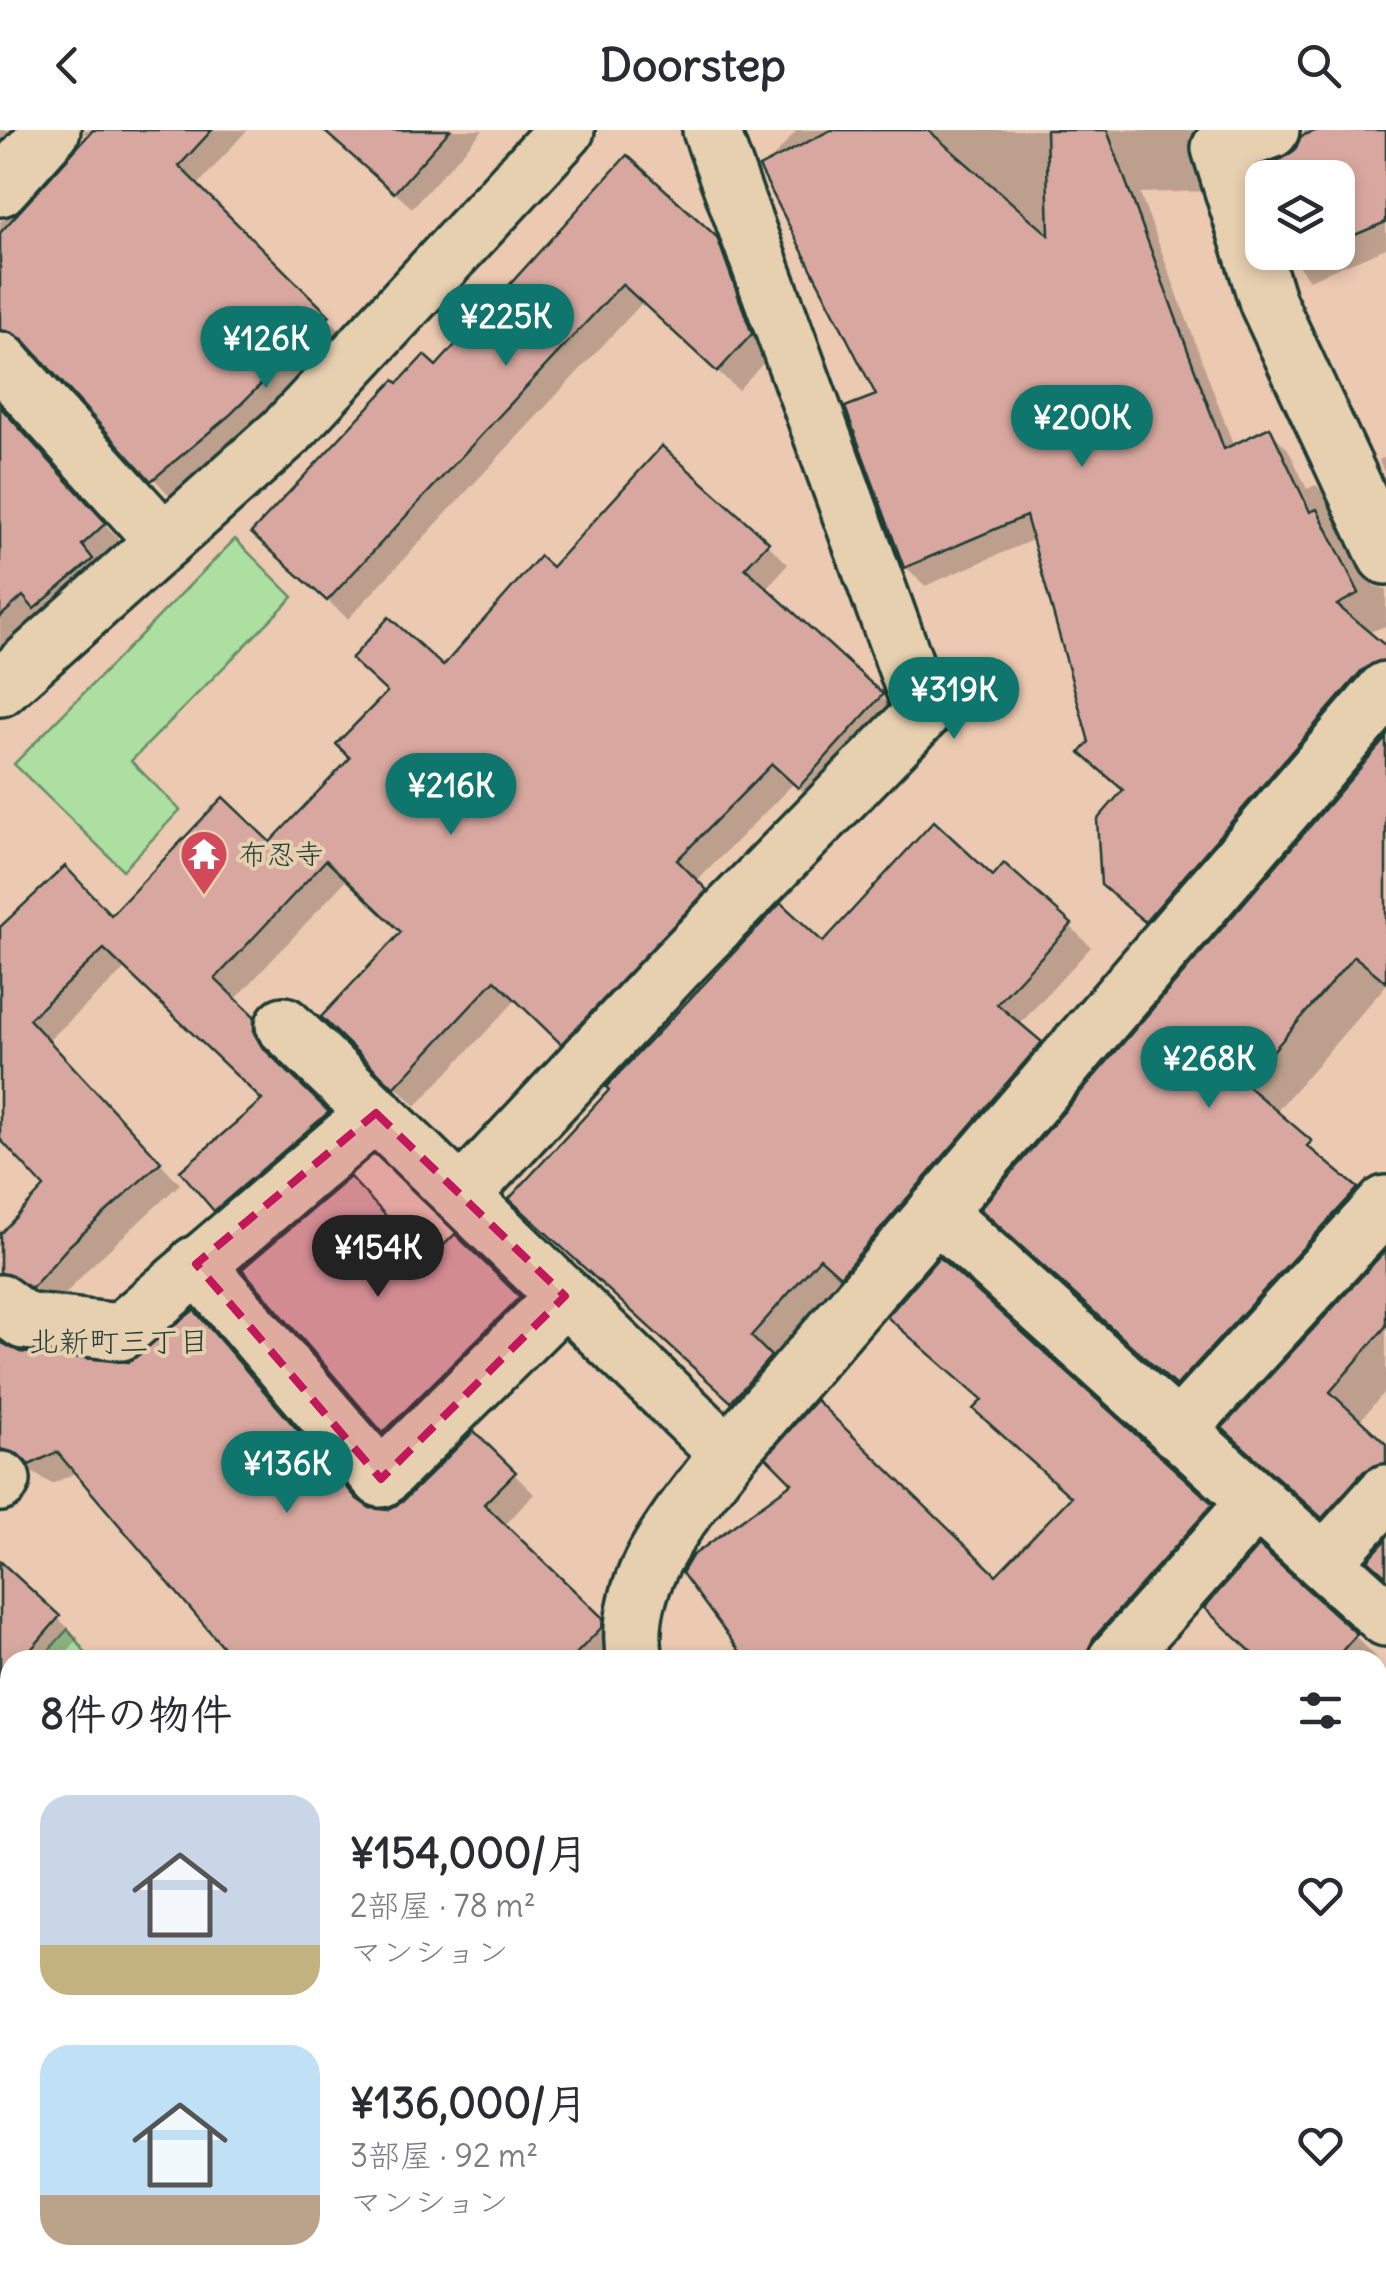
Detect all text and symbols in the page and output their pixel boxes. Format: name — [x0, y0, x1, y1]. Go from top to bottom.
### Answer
text: Doorstep — [600, 37, 786, 93]
icon: back — [40, 38, 95, 93]
icon: search — [1291, 38, 1346, 93]
map controls — [1245, 160, 1355, 270]
button: layers — [1245, 160, 1355, 270]
pin: ¥225K — [436, 284, 576, 369]
text: ¥225K — [460, 296, 552, 337]
pin: ¥126K — [196, 306, 336, 391]
text: ¥126K — [222, 318, 310, 359]
pin: ¥200K — [1012, 385, 1152, 470]
text: ¥200K — [1033, 397, 1131, 438]
pin: ¥319K — [884, 657, 1024, 742]
text: ¥319K — [910, 669, 998, 710]
pin: ¥216K — [381, 753, 521, 838]
text: ¥216K — [407, 765, 495, 806]
temple icon: 布忍寺 — [178, 828, 230, 896]
place label: 布忍寺 — [239, 836, 323, 872]
pin: ¥268K — [1139, 1026, 1279, 1111]
text: ¥268K — [1163, 1038, 1255, 1079]
pin: ¥154K — [308, 1215, 448, 1300]
text: ¥154K — [334, 1227, 422, 1268]
district label: 北新町三丁目 — [29, 1322, 209, 1360]
pin: ¥136K — [217, 1431, 357, 1516]
text: ¥136K — [243, 1443, 331, 1484]
icon: filters — [1293, 1683, 1348, 1738]
text: 8件の物件 — [40, 1688, 232, 1740]
text: ¥154,000/月 — [350, 1827, 588, 1879]
icon: home — [120, 1835, 240, 1955]
icon: heart — [1293, 1868, 1348, 1923]
text: 2部屋 · 78 m² — [350, 1885, 536, 1926]
text: マンション — [350, 1931, 509, 1972]
text: ¥136,000/月 — [350, 2077, 588, 2129]
icon: home — [120, 2085, 240, 2205]
icon: heart — [1293, 2118, 1348, 2173]
text: 3部屋 · 92 m² — [350, 2135, 538, 2176]
text: マンション — [350, 2181, 509, 2222]

